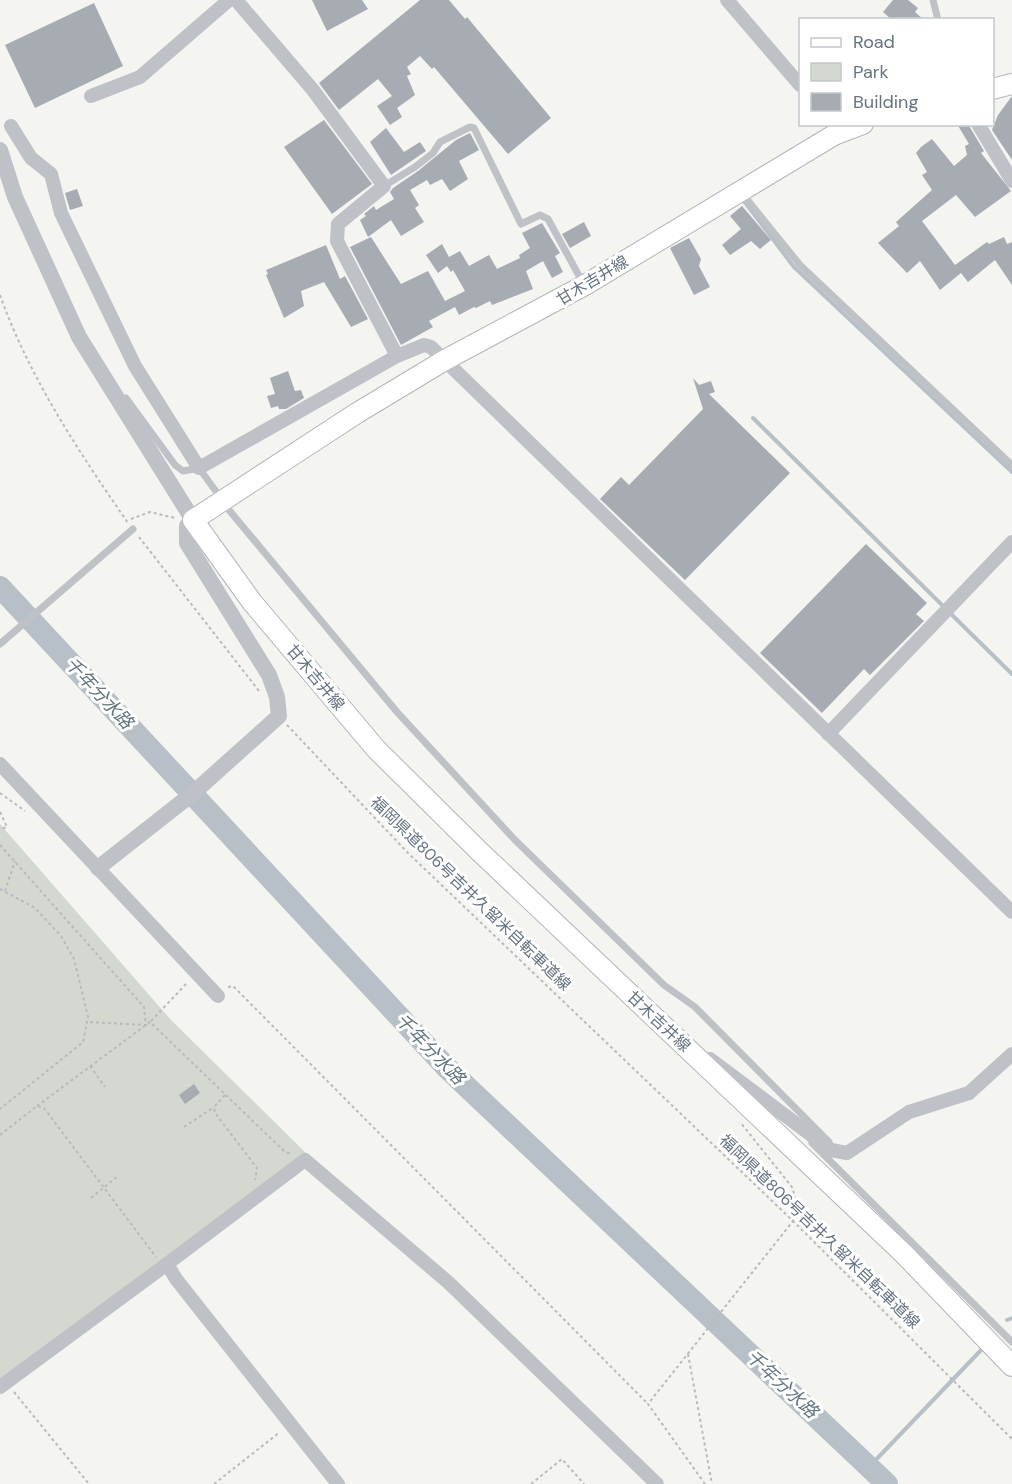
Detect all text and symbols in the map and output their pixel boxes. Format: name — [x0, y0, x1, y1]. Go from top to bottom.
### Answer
legend — [799, 18, 994, 126]
text: Road — [853, 30, 895, 54]
text: Park — [853, 60, 889, 84]
text: Building — [853, 90, 918, 114]
street label: 甘木吉井線 — [553, 251, 632, 310]
street label: 甘木吉井線 — [282, 640, 349, 715]
water label: 千年分水路 — [60, 652, 140, 736]
street label: 福岡県道806号吉井久留米自転車道線 — [366, 792, 575, 995]
street label: 甘木吉井線 — [622, 986, 695, 1056]
water label: 千年分水路 — [390, 1008, 471, 1091]
street label: 福岡県道806号吉井久留米自転車道線 — [715, 1130, 924, 1333]
water label: 千年分水路 — [741, 1345, 825, 1425]

